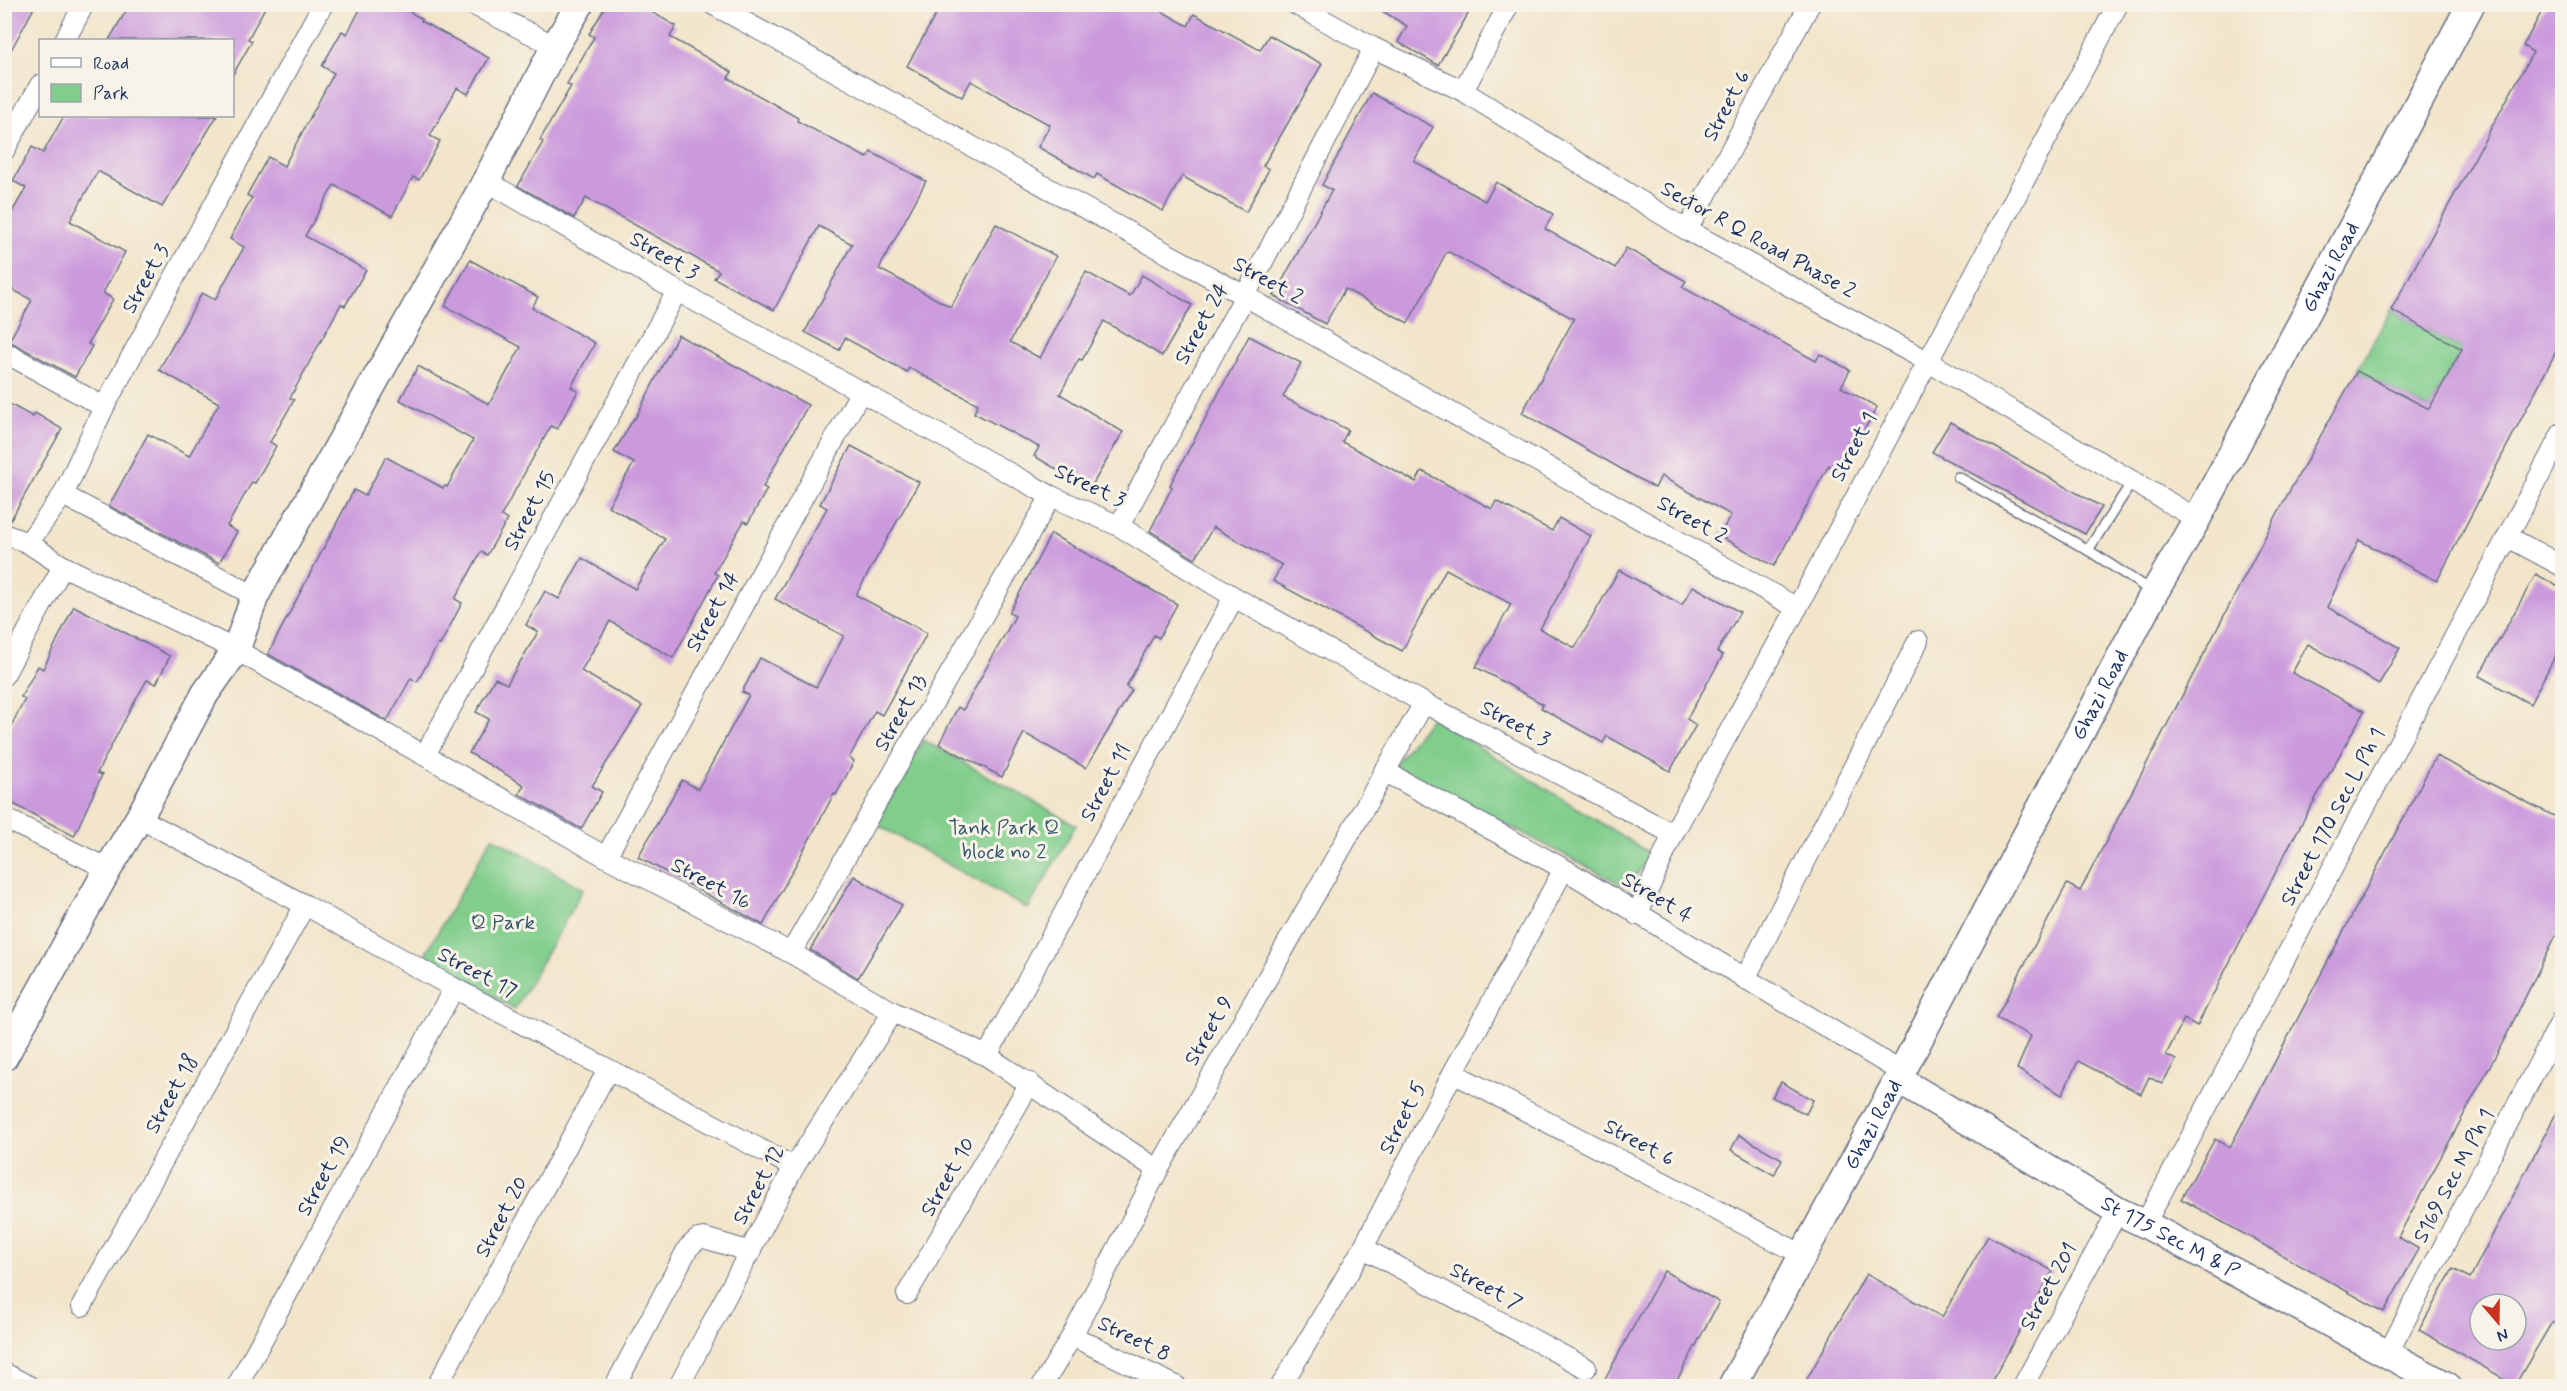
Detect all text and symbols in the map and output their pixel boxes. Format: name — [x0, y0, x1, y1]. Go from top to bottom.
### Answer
legend — [39, 39, 234, 117]
text: Road — [93, 52, 129, 76]
street label: Street 6 — [1697, 66, 1757, 146]
text: Park — [93, 82, 129, 106]
street label: Sector R Q Road Phase 2 — [1656, 175, 1860, 305]
street label: Ghazi Road — [2295, 217, 2366, 317]
street label: Street 3 — [624, 225, 704, 287]
street label: Street 3 — [116, 239, 177, 319]
street label: Street 2 — [1228, 250, 1308, 312]
street label: Street 24 — [1168, 278, 1236, 370]
street label: Street 1 — [1824, 407, 1884, 487]
street label: Street 3 — [1050, 457, 1130, 515]
street label: Street 15 — [497, 466, 563, 556]
street label: Street 2 — [1652, 489, 1732, 551]
street label: Street 14 — [679, 567, 747, 657]
street label: Ghazi Road — [2065, 645, 2136, 745]
street label: Street 13 — [868, 670, 934, 756]
street label: Street 3 — [1475, 694, 1555, 754]
street label: Street 170 Sec L Ph 1 — [2274, 723, 2392, 911]
street label: Street 11 — [1074, 739, 1138, 827]
park label: Tank Park Q block no 2 — [949, 814, 1059, 866]
street label: Street 16 — [666, 851, 756, 917]
street label: Street 4 — [1616, 866, 1698, 930]
park label: Q Park — [471, 909, 536, 937]
street label: Street 17 — [433, 941, 521, 1005]
street label: Street 9 — [1178, 991, 1240, 1071]
street label: Street 18 — [139, 1049, 205, 1139]
street label: Ghazi Road — [1837, 1075, 1909, 1175]
street label: Street 5 — [1373, 1077, 1433, 1159]
street label: S169 Sec M Ph 1 — [2407, 1104, 2501, 1248]
street label: Street 6 — [1599, 1113, 1679, 1173]
street label: Street 19 — [290, 1131, 358, 1221]
street label: Street 10 — [914, 1132, 982, 1222]
street label: Street 12 — [726, 1140, 792, 1230]
street label: Street 20 — [469, 1172, 535, 1262]
street label: St 175 Sec M & P — [2095, 1190, 2244, 1286]
street label: Street 201 — [2013, 1238, 2085, 1336]
street label: Street 7 — [1445, 1256, 1527, 1318]
north arrow — [2468, 1292, 2528, 1352]
street label: Street 8 — [1093, 1309, 1175, 1369]
text: N — [2494, 1323, 2511, 1346]

